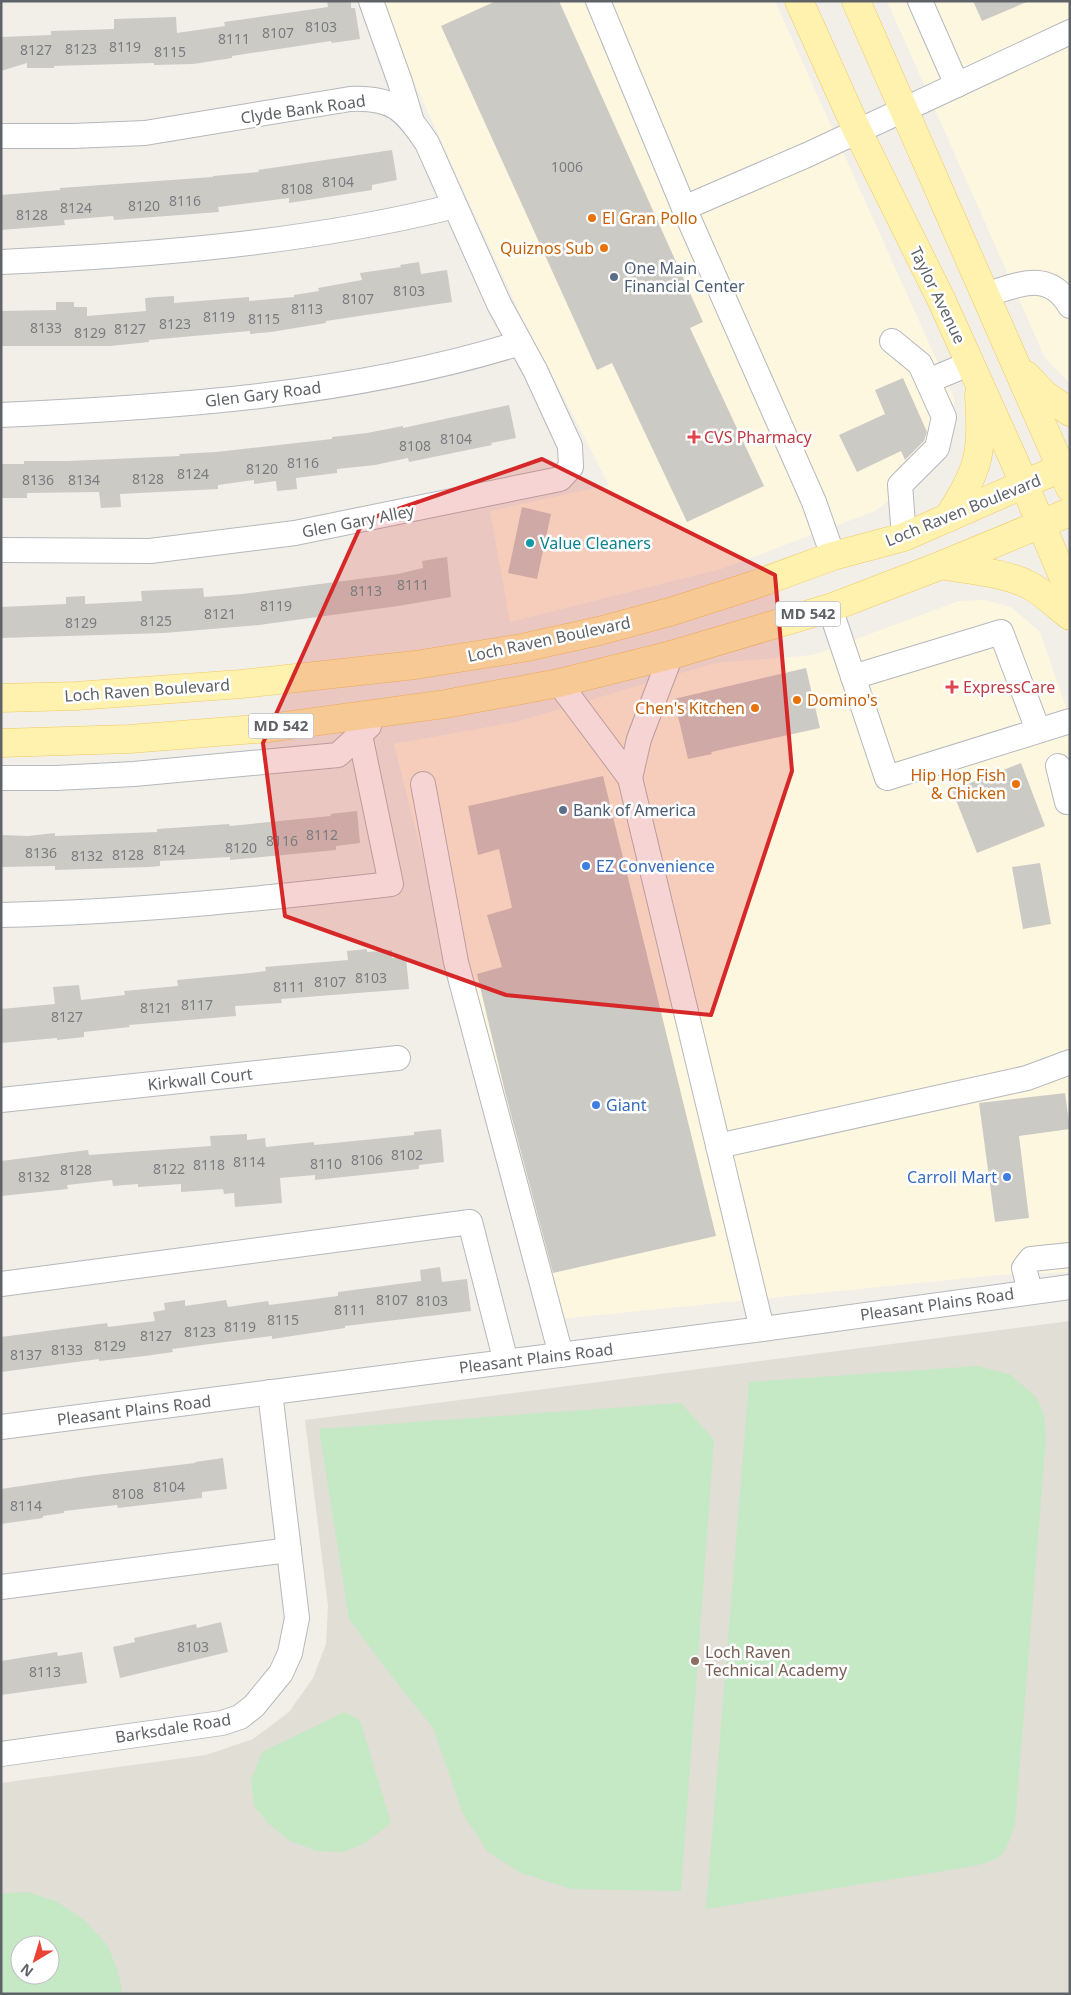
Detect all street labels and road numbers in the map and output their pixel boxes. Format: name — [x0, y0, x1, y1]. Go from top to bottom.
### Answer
street label: Clyde Bank Road — [239, 89, 367, 129]
street label: Taylor Avenue — [905, 243, 971, 347]
street label: Glen Gary Road — [204, 376, 322, 412]
street label: Loch Raven Boulevard — [882, 469, 1044, 551]
street label: Glen Gary Alley — [300, 499, 417, 543]
road number: MD 542 — [776, 602, 840, 626]
street label: Loch Raven Boulevard — [466, 611, 632, 667]
street label: Loch Raven Boulevard — [63, 673, 231, 707]
road number: MD 542 — [248, 714, 314, 738]
street label: Kirkwall Court — [147, 1063, 254, 1095]
street label: Pleasant Plains Road — [859, 1282, 1015, 1326]
street label: Pleasant Plains Road — [458, 1338, 614, 1378]
street label: Pleasant Plains Road — [56, 1390, 212, 1430]
street label: Barksdale Road — [114, 1708, 232, 1748]

